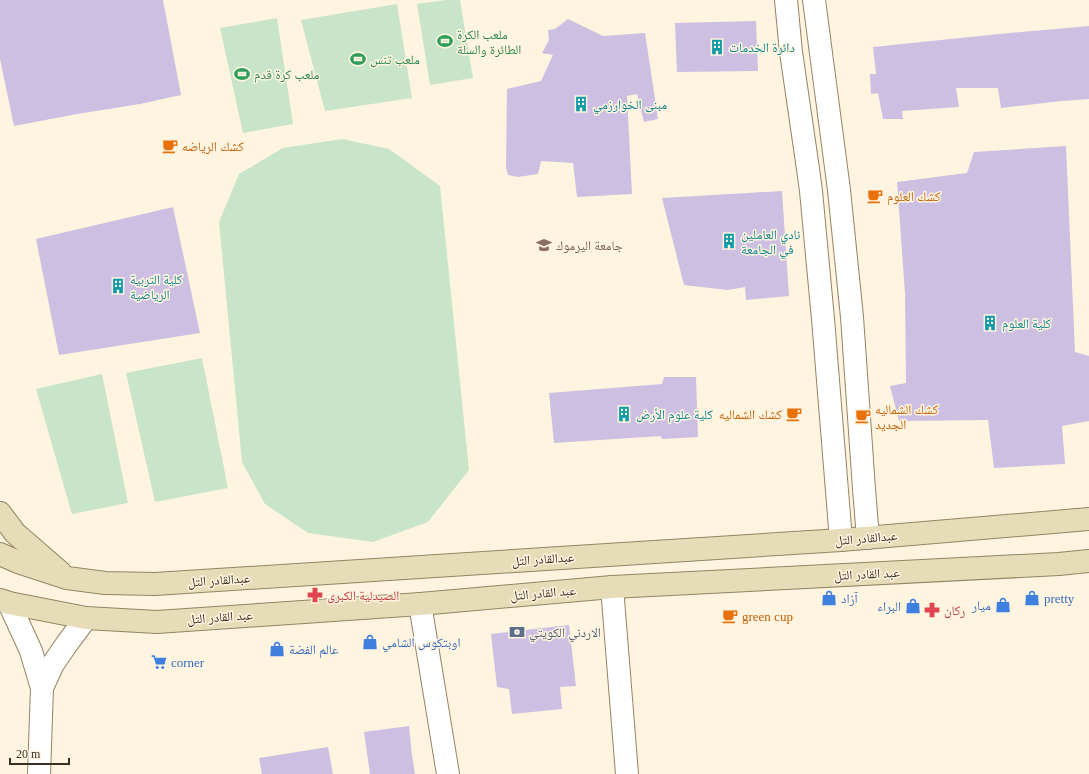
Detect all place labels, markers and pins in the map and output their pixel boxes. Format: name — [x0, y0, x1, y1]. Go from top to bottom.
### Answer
place label: ملعب الكرة الطائرة والسلة — [457, 27, 521, 58]
sports icon: ملعب الكرة الطائرة والسلة — [436, 32, 454, 50]
building icon: دائرة الخدمات — [708, 38, 726, 56]
place label: دائرة الخدمات — [729, 40, 795, 56]
sports icon: ملعب تنس — [349, 50, 367, 68]
place label: ملعب تنس — [370, 52, 420, 68]
sports icon: ملعب كرة قدم — [233, 65, 251, 83]
place label: ملعب كرة قدم — [254, 67, 320, 83]
building icon: مبنى الخوارزمي — [572, 95, 590, 113]
place label: مبنى الخوارزمي — [593, 97, 667, 115]
cafe icon: كشك الرياضه — [161, 137, 179, 155]
place label: كشك الرياضه — [182, 139, 244, 155]
cafe icon: كشك العلوم — [866, 187, 884, 205]
place label: كشك العلوم — [887, 189, 941, 205]
place label: نادي العاملين في الجامعة — [741, 227, 800, 260]
building icon: نادي العاملين في الجامعة — [720, 232, 738, 250]
school or university icon: جامعة اليرموك — [535, 236, 553, 254]
place label: جامعة اليرموك — [556, 238, 623, 254]
place label: كلية التربية الرياضية — [130, 272, 183, 303]
building icon: كلية التربية الرياضية — [109, 277, 127, 295]
building icon: كلية العلوم — [981, 314, 999, 332]
place label: كلية العلوم — [1002, 316, 1052, 332]
place label: كشك الشماليه الجديد — [875, 402, 939, 432]
building icon: كلية علوم الأرض — [615, 405, 633, 423]
cafe icon: كشك الشماليه — [785, 405, 803, 423]
place label: كلية علوم الأرض — [636, 407, 714, 423]
place label: كشك الشماليه — [719, 407, 783, 422]
cafe icon: كشك الشماليه الجديد — [854, 407, 872, 425]
pharmacy icon: الصيدلية الكبرى — [306, 586, 324, 604]
place label: الصيدلية الكبرى — [327, 588, 399, 604]
shop icon: آزاد — [820, 589, 838, 607]
shop icon: pretty — [1023, 589, 1041, 607]
place label: آزاد — [841, 591, 858, 607]
place label: pretty — [1044, 591, 1075, 606]
shop icon: ميار — [994, 596, 1012, 614]
shop icon: البراء — [904, 597, 922, 615]
place label: ميار — [971, 598, 991, 614]
place label: البراء — [877, 599, 901, 615]
pharmacy icon: ركان — [923, 601, 941, 619]
place label: ركان — [944, 603, 965, 619]
cafe icon: green cup — [721, 607, 739, 625]
place label: green cup — [742, 609, 793, 624]
bank icon: الاردني الكويتي — [508, 623, 526, 641]
place label: الاردني الكويتي — [529, 625, 601, 643]
shop icon: اوبتكوس الشامي — [361, 633, 379, 651]
place label: اوبتكوس الشامي — [382, 635, 461, 653]
shop icon: عالم الفضة — [268, 640, 286, 658]
place label: عالم الفضة — [289, 642, 339, 658]
supermarket icon: corner — [150, 653, 168, 671]
place label: corner — [171, 655, 205, 670]

